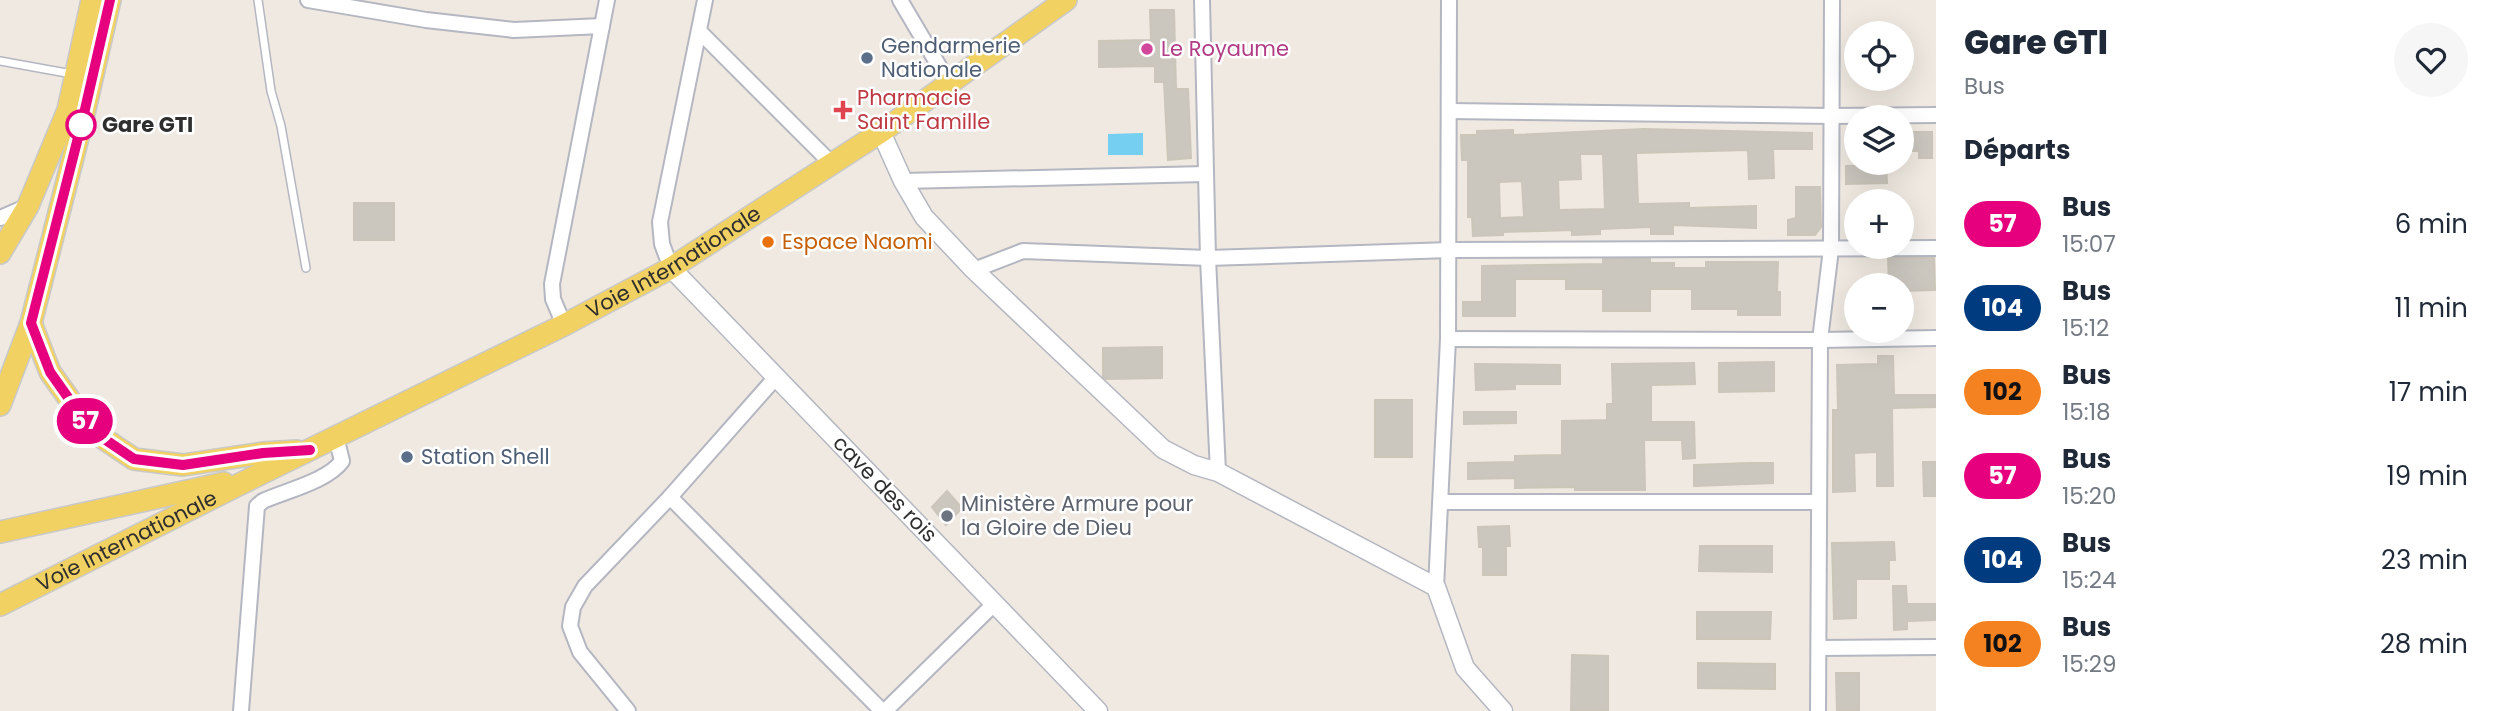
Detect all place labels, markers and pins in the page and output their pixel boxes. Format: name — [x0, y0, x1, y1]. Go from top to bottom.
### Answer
place label: Gendarmerie Nationale — [881, 31, 1021, 84]
place label: Le Royaume — [1161, 34, 1289, 63]
marker: Le Royaume — [1139, 41, 1155, 57]
marker: Gendarmerie Nationale — [859, 50, 875, 66]
place label: Pharmacie Saint Famille — [857, 83, 990, 136]
marker: Pharmacie Saint Famille — [835, 102, 851, 118]
marker: Gare GTI — [66, 110, 96, 140]
place label: Gare GTI — [102, 110, 193, 139]
place label: Espace Naomi — [782, 227, 933, 256]
marker: Espace Naomi — [760, 234, 776, 250]
place label: Station Shell — [421, 442, 550, 471]
marker: Station Shell — [399, 449, 415, 465]
place label: Ministère Armure pour la Gloire de Dieu — [961, 489, 1194, 542]
marker: Ministère Armure pour la Gloire de Dieu — [939, 508, 955, 524]

